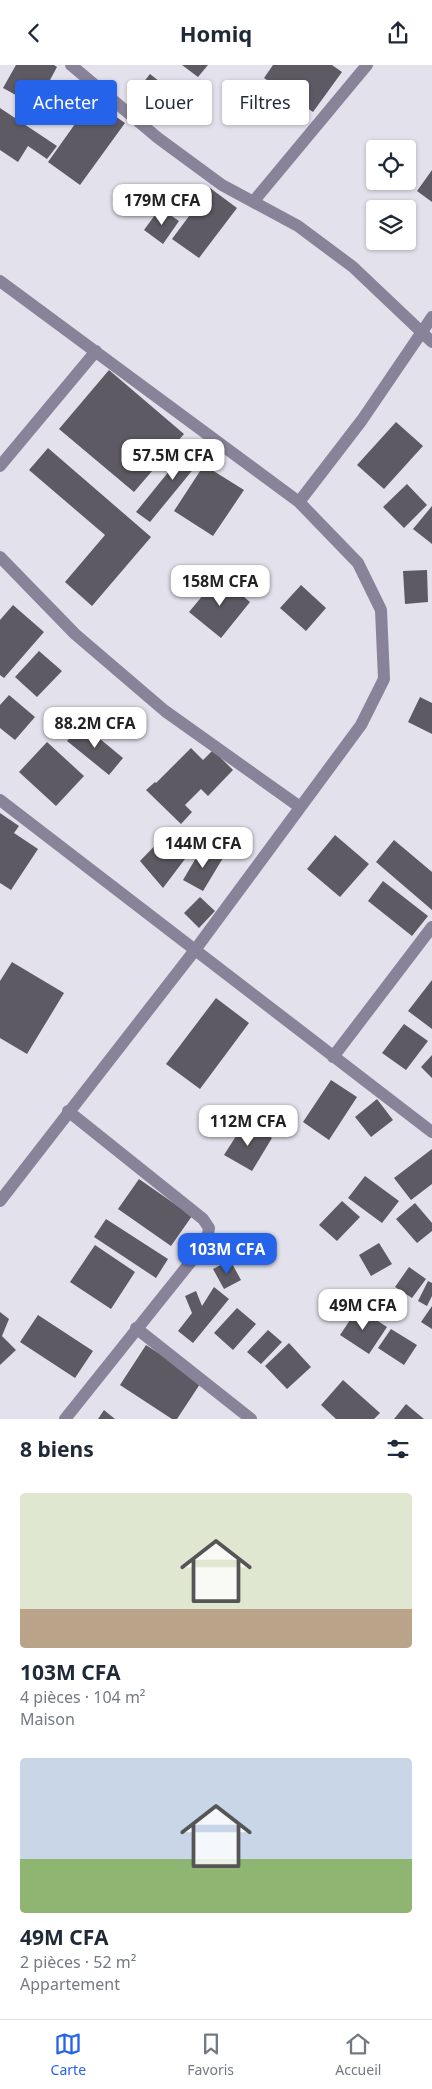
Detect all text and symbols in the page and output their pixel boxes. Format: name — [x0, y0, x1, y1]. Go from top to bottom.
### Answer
text: Homiq — [180, 18, 252, 48]
icon: back — [20, 19, 48, 47]
icon: share — [384, 19, 412, 47]
chip: Acheter — [15, 80, 117, 125]
chip: Louer — [127, 80, 212, 125]
chip: Filtres — [222, 80, 309, 125]
map controls — [366, 140, 416, 250]
button: locate — [366, 140, 416, 190]
pin: 179M CFA — [110, 184, 214, 226]
text: 179M CFA — [124, 189, 200, 211]
button: layers — [366, 200, 416, 250]
pin: 57.5M CFA — [116, 439, 230, 481]
text: 57.5M CFA — [132, 444, 214, 466]
pin: 158M CFA — [168, 565, 272, 607]
text: 158M CFA — [182, 570, 258, 592]
pin: 88.2M CFA — [38, 707, 152, 749]
text: 88.2M CFA — [54, 712, 136, 734]
pin: 144M CFA — [151, 827, 255, 869]
text: 144M CFA — [165, 832, 241, 854]
pin: 112M CFA — [196, 1105, 300, 1147]
text: 112M CFA — [210, 1110, 286, 1132]
pin: 103M CFA — [175, 1233, 279, 1275]
text: 103M CFA — [189, 1238, 265, 1260]
pin: 49M CFA — [317, 1289, 409, 1331]
text: 49M CFA — [329, 1294, 397, 1316]
text: 8 biens — [20, 1435, 94, 1463]
icon: filters — [384, 1435, 412, 1463]
icon: home — [171, 1526, 261, 1616]
text: 103M CFA — [20, 1658, 120, 1686]
text: 4 pièces · 104 m² — [20, 1686, 145, 1708]
text: Maison — [20, 1708, 75, 1730]
icon: home — [171, 1791, 261, 1881]
text: 49M CFA — [20, 1923, 108, 1951]
text: 2 pièces · 52 m² — [20, 1951, 136, 1973]
text: Appartement — [20, 1973, 120, 1995]
tab: Carte — [51, 2030, 86, 2079]
tab: Favoris — [187, 2030, 234, 2079]
tab: Accueil — [335, 2030, 381, 2079]

